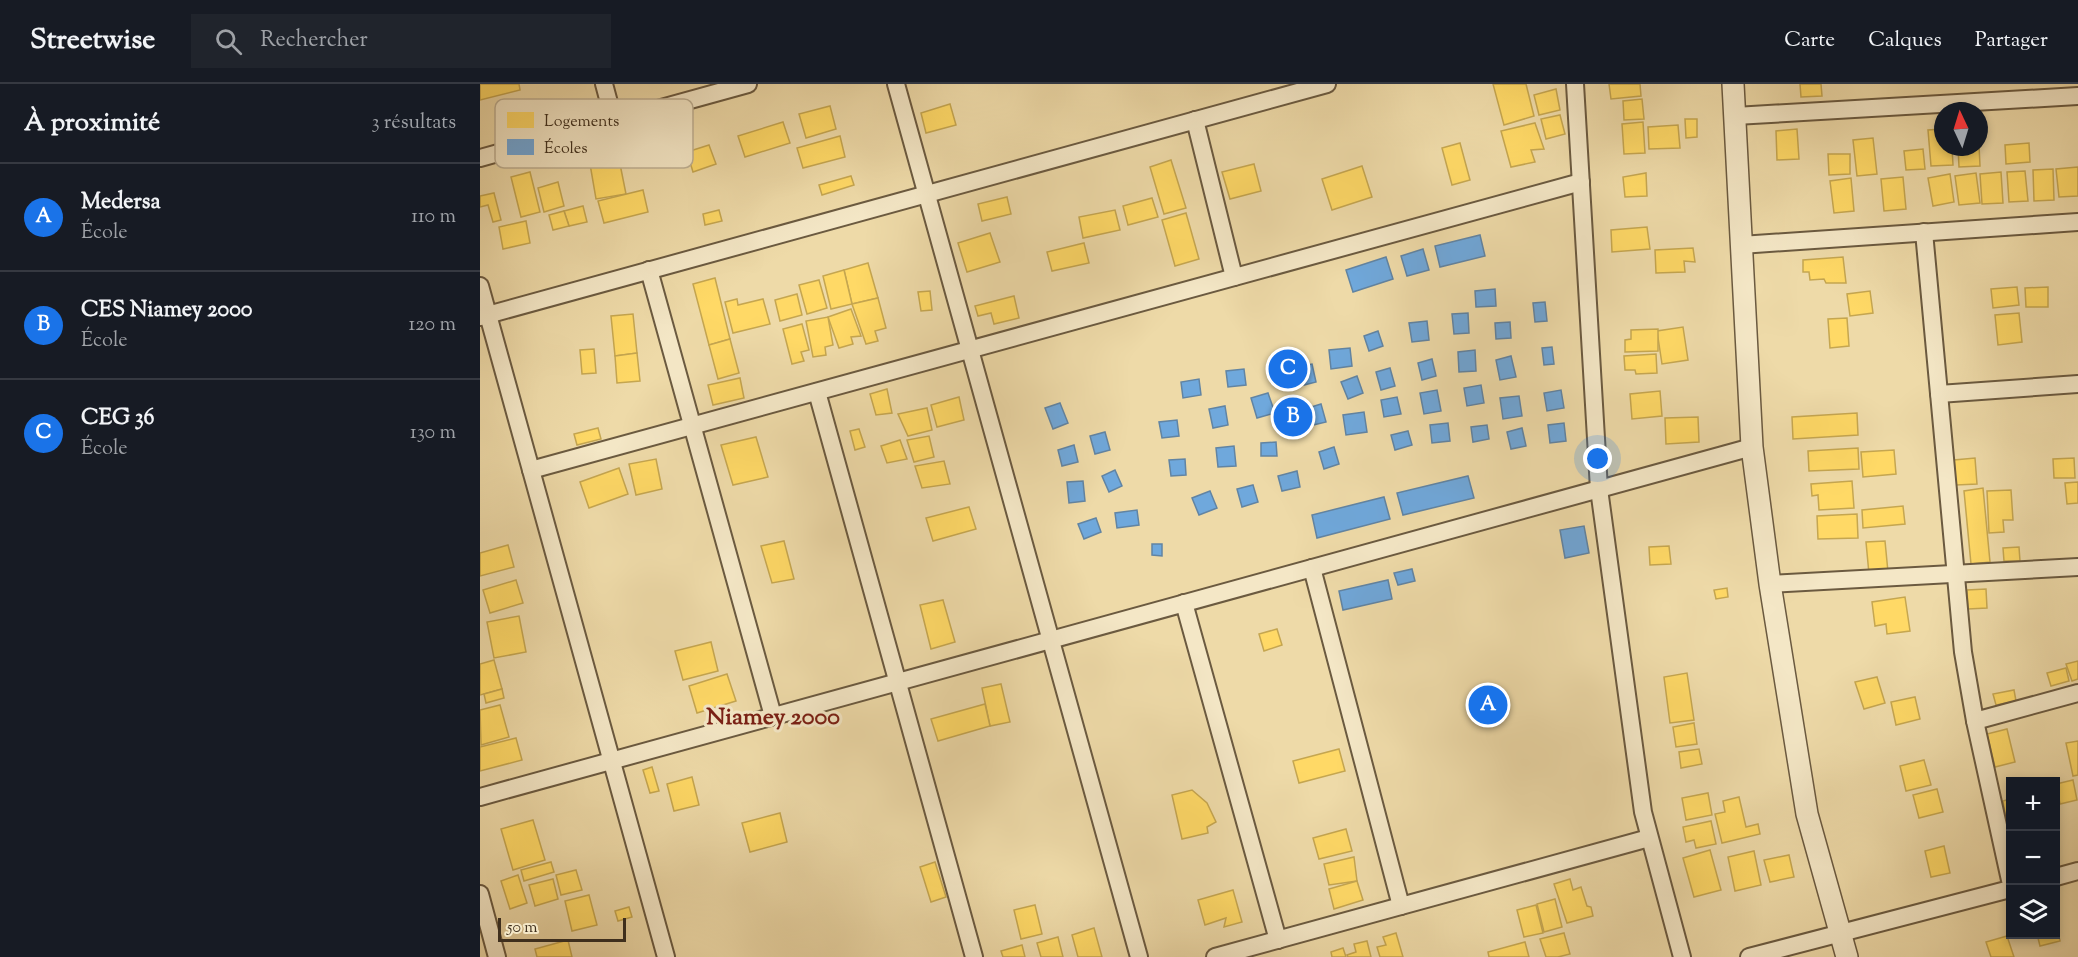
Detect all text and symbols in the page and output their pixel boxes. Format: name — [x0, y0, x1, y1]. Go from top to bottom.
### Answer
search box — [191, 14, 611, 68]
text: Streetwise — [30, 21, 155, 61]
icon: search — [212, 25, 245, 58]
text: Rechercher — [260, 25, 368, 57]
text: Carte — [1784, 26, 1835, 56]
text: Calques — [1868, 26, 1942, 56]
text: Partager — [1975, 26, 2048, 56]
legend — [495, 99, 693, 168]
north arrow — [1934, 102, 1988, 156]
text: À proximité — [24, 105, 160, 142]
text: 3 résultats — [372, 109, 456, 138]
text: Logements — [544, 111, 619, 134]
text: Écoles — [544, 138, 588, 161]
text: Medersa — [81, 187, 161, 219]
text: A — [35, 203, 52, 232]
text: 110 m — [411, 203, 456, 232]
text: École — [81, 219, 128, 248]
text: CES Niamey 2000 — [81, 295, 252, 327]
text: B — [37, 311, 50, 340]
text: 120 m — [408, 311, 456, 340]
text: École — [81, 327, 128, 356]
pin: C — [1268, 346, 1308, 392]
pin: B — [1274, 394, 1312, 440]
text: CEG 36 — [81, 403, 154, 435]
text: C — [35, 419, 52, 448]
text: 130 m — [410, 419, 456, 448]
text: École — [81, 435, 128, 464]
your location — [1583, 444, 1612, 473]
pin: A — [1468, 682, 1508, 728]
district label: Niamey 2000 — [706, 701, 840, 735]
map controls — [2006, 777, 2060, 939]
button: + — [2006, 777, 2060, 831]
button: − — [2006, 831, 2060, 885]
button: layers — [2006, 885, 2060, 939]
scale bar — [498, 915, 626, 942]
text: 50 m — [507, 917, 538, 940]

